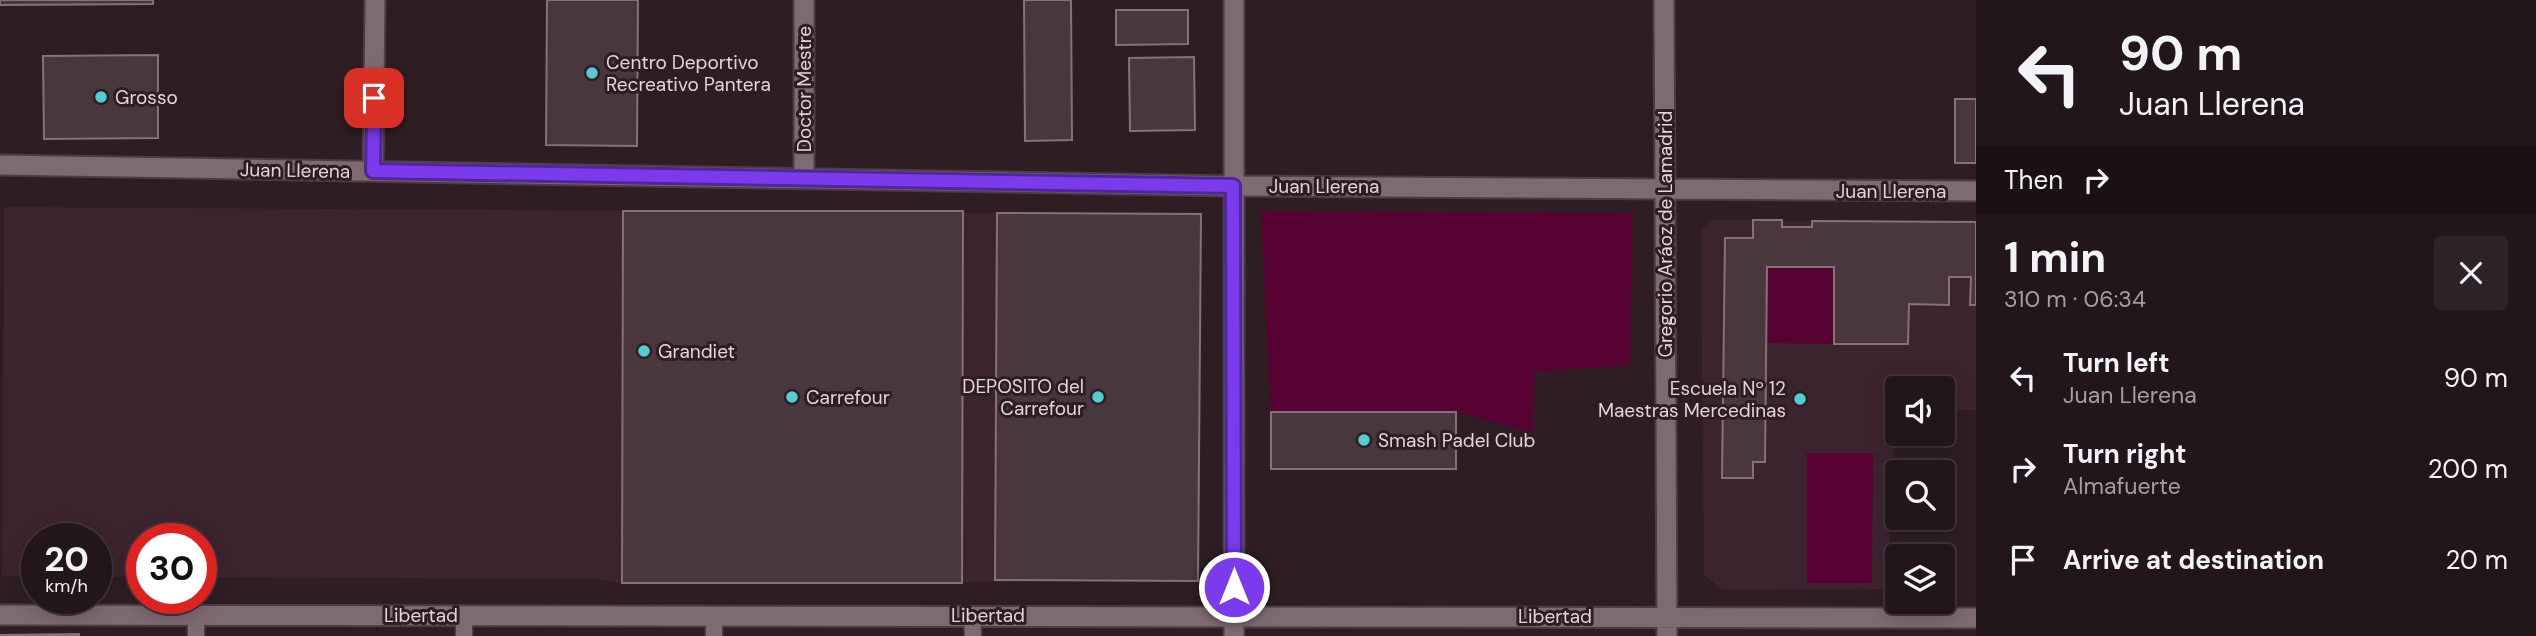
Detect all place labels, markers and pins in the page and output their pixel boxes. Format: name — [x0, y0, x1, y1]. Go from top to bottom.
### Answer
place label: Centro Deportivo Recreativo Pantera — [606, 50, 771, 97]
marker: Centro Deportivo Recreativo Pantera — [584, 65, 600, 81]
pin — [344, 68, 404, 128]
place label: Grosso — [115, 85, 178, 110]
marker: Grosso — [93, 89, 109, 105]
place label: Grandiet — [658, 339, 735, 364]
marker: Grandiet — [636, 343, 652, 359]
place label: DEPOSITO del Carrefour — [962, 374, 1084, 421]
place label: Escuela Nº 12 Maestras Mercedinas — [1598, 376, 1786, 423]
place label: Carrefour — [806, 385, 890, 410]
marker: Carrefour — [784, 389, 800, 405]
marker: DEPOSITO del Carrefour — [1090, 389, 1106, 405]
marker: Escuela Nº 12 Maestras Mercedinas — [1792, 391, 1808, 407]
place label: Smash Padel Club — [1378, 428, 1535, 453]
marker: Smash Padel Club — [1356, 432, 1372, 448]

